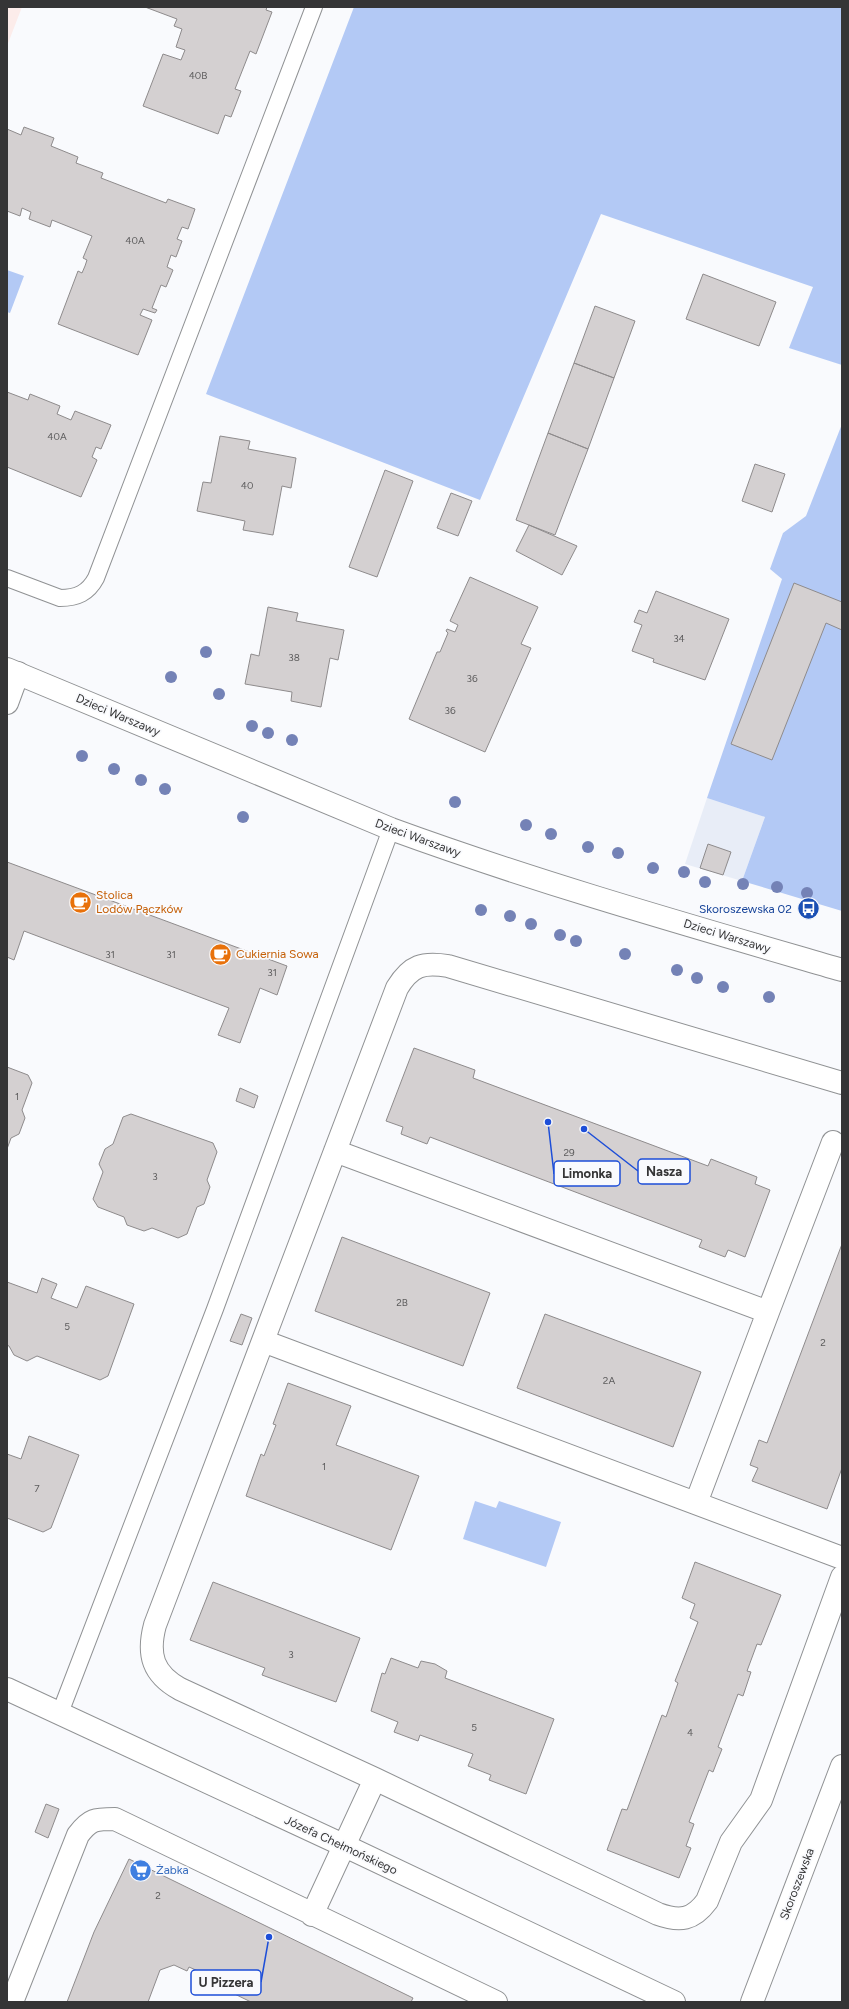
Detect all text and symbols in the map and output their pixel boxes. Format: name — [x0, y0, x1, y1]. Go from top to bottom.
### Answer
house number: 40B — [189, 69, 207, 82]
house number: 40A — [125, 234, 145, 247]
house number: 40A — [47, 430, 67, 443]
house number: 40 — [241, 479, 253, 492]
house number: 34 — [673, 632, 685, 645]
house number: 38 — [288, 651, 300, 664]
house number: 36 — [466, 672, 478, 685]
street label: Dzieci Warszawy — [74, 691, 163, 739]
house number: 36 — [444, 704, 456, 717]
street label: Dzieci Warszawy — [373, 816, 463, 860]
place label: Stolica Lodów Pączków — [96, 888, 183, 916]
cafe icon: Stolica Lodów Pączków — [67, 889, 93, 915]
bus stop icon: Skoroszewska 02 — [795, 896, 821, 922]
place label: Skoroszewska 02 — [699, 902, 792, 916]
street label: Dzieci Warszawy — [682, 916, 773, 956]
cafe icon: Cukiernia Sowa — [208, 941, 234, 967]
place label: Cukiernia Sowa — [236, 947, 319, 961]
house number: 31 — [105, 948, 115, 961]
house number: 31 — [166, 948, 176, 961]
house number: 31 — [267, 966, 277, 979]
house number: 1 — [15, 1090, 19, 1103]
house number: 29 — [563, 1146, 575, 1159]
callout: Nasza — [638, 1159, 690, 1184]
callout: Limonka — [554, 1161, 620, 1186]
text: Nasza — [646, 1164, 682, 1179]
text: Limonka — [562, 1166, 612, 1181]
house number: 3 — [152, 1170, 158, 1183]
house number: 2B — [396, 1296, 408, 1309]
house number: 5 — [64, 1320, 70, 1333]
house number: 2 — [820, 1336, 826, 1349]
house number: 2A — [603, 1374, 615, 1387]
house number: 1 — [322, 1460, 326, 1473]
house number: 7 — [34, 1482, 40, 1495]
house number: 3 — [288, 1648, 294, 1661]
house number: 5 — [471, 1721, 477, 1734]
house number: 4 — [687, 1726, 693, 1739]
street label: Józefa Chełmońskiego — [282, 1813, 400, 1877]
street label: Skoroszewska — [777, 1846, 817, 1922]
supermarket icon: Żabka — [128, 1857, 154, 1883]
place label: Żabka — [156, 1863, 189, 1877]
house number: 2 — [155, 1889, 161, 1902]
callout: U Pizzera — [191, 1970, 261, 1995]
text: U Pizzera — [199, 1975, 254, 1990]

